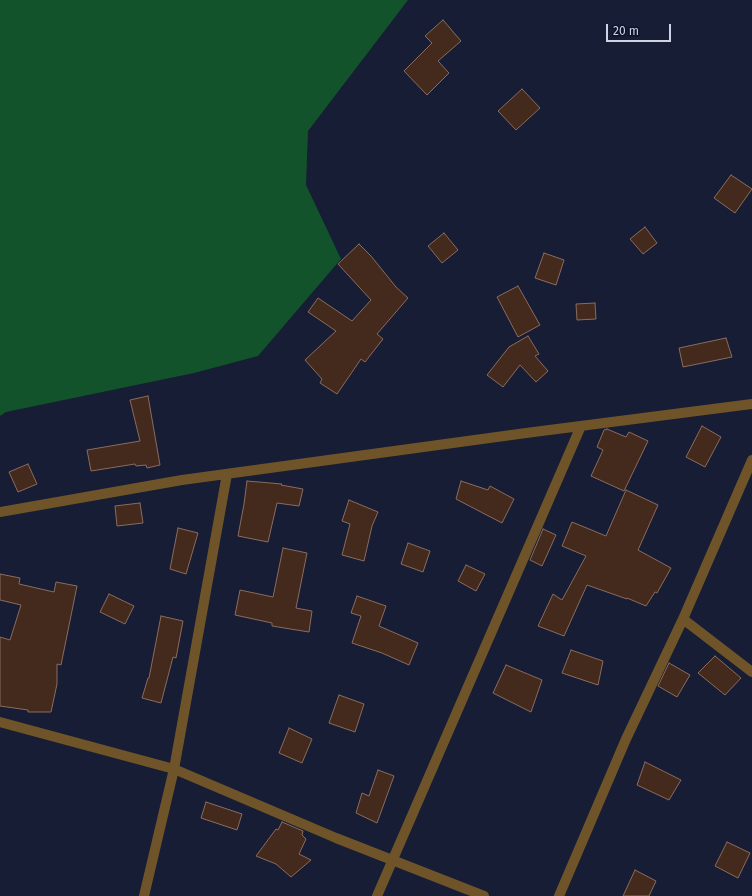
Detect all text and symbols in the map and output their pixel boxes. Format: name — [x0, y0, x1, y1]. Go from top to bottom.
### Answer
scale bar — [608, 16, 673, 42]
text: 20 m — [613, 24, 639, 38]

